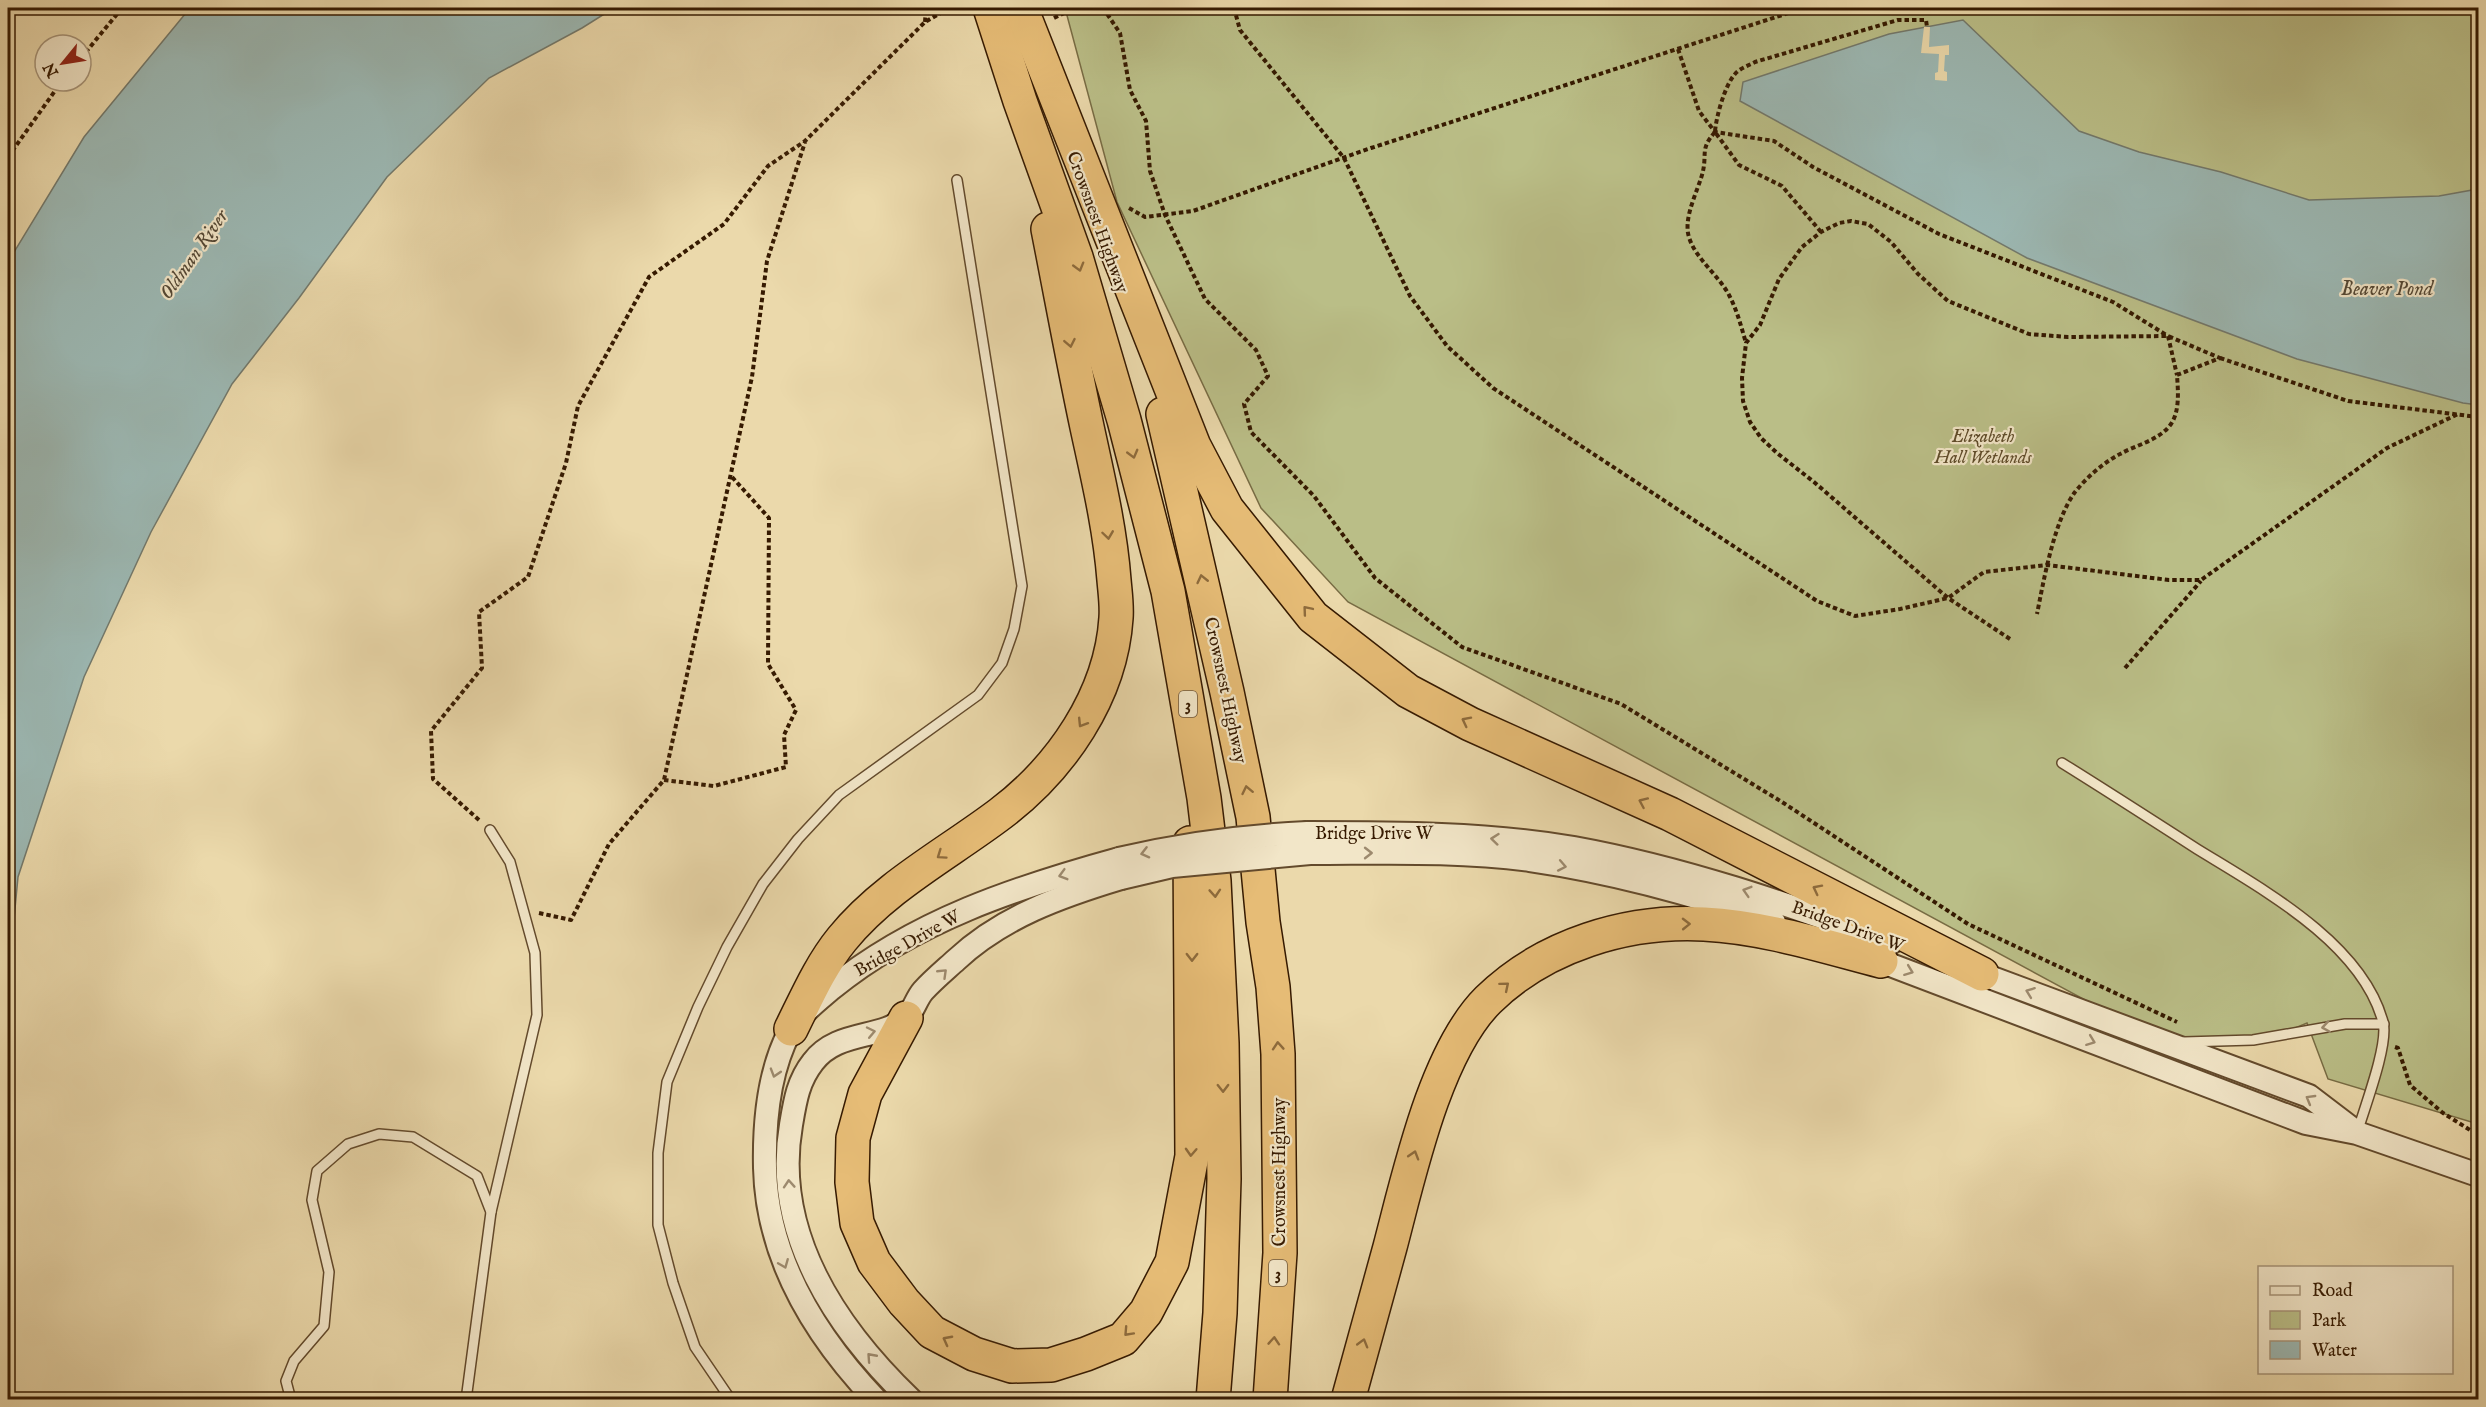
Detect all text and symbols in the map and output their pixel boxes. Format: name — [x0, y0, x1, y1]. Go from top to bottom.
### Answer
north arrow — [33, 33, 93, 93]
text: N — [40, 58, 64, 81]
street label: Crowsnest Highway — [1060, 149, 1133, 297]
water label: Oldman River — [154, 204, 235, 305]
one-way arrow — [1071, 262, 1084, 272]
water label: Beaver Pond — [2341, 277, 2435, 302]
one-way arrow — [1063, 338, 1076, 348]
park label: Elizabeth Hall Wetlands — [1933, 426, 2032, 470]
one-way arrow — [1125, 449, 1138, 459]
one-way arrow — [1102, 530, 1114, 539]
one-way arrow — [1196, 574, 1209, 584]
one-way arrow — [1303, 606, 1314, 617]
street label: Crowsnest Highway — [1198, 615, 1251, 766]
road number: 3 — [1179, 691, 1197, 717]
one-way arrow — [1077, 717, 1089, 727]
one-way arrow — [1461, 717, 1472, 729]
one-way arrow — [1241, 785, 1254, 795]
one-way arrow — [1639, 797, 1650, 809]
street label: Bridge Drive W — [1315, 823, 1434, 846]
one-way arrow — [1491, 833, 1500, 846]
one-way arrow — [1141, 845, 1151, 858]
one-way arrow — [1364, 847, 1373, 859]
one-way arrow — [937, 848, 948, 859]
one-way arrow — [1557, 859, 1567, 872]
one-way arrow — [1058, 868, 1069, 880]
one-way arrow — [1813, 885, 1824, 897]
one-way arrow — [1742, 886, 1753, 898]
one-way arrow — [1208, 888, 1221, 898]
street label: Bridge Drive W — [1788, 896, 1908, 959]
street label: Bridge Drive W — [851, 905, 966, 983]
one-way arrow — [1681, 918, 1690, 931]
one-way arrow — [1186, 952, 1198, 961]
one-way arrow — [1903, 964, 1914, 977]
one-way arrow — [936, 969, 946, 980]
one-way arrow — [1498, 983, 1509, 994]
one-way arrow — [2025, 986, 2036, 999]
one-way arrow — [2321, 1020, 2330, 1032]
one-way arrow — [866, 1026, 876, 1039]
one-way arrow — [2085, 1034, 2096, 1046]
one-way arrow — [1271, 1042, 1284, 1051]
one-way arrow — [770, 1067, 782, 1078]
one-way arrow — [1217, 1083, 1229, 1092]
one-way arrow — [2306, 1094, 2316, 1106]
street label: Crowsnest Highway — [1269, 1097, 1292, 1246]
one-way arrow — [1185, 1147, 1198, 1156]
one-way arrow — [1407, 1150, 1419, 1161]
one-way arrow — [783, 1180, 796, 1189]
one-way arrow — [777, 1258, 789, 1269]
road number: 3 — [1269, 1260, 1287, 1286]
legend — [2258, 1266, 2453, 1374]
text: Road — [2312, 1280, 2353, 1303]
text: Park — [2312, 1310, 2347, 1333]
one-way arrow — [1125, 1324, 1136, 1335]
one-way arrow — [942, 1335, 953, 1347]
one-way arrow — [1268, 1337, 1281, 1346]
one-way arrow — [1356, 1338, 1368, 1349]
text: Water — [2312, 1340, 2357, 1363]
one-way arrow — [867, 1354, 878, 1364]

